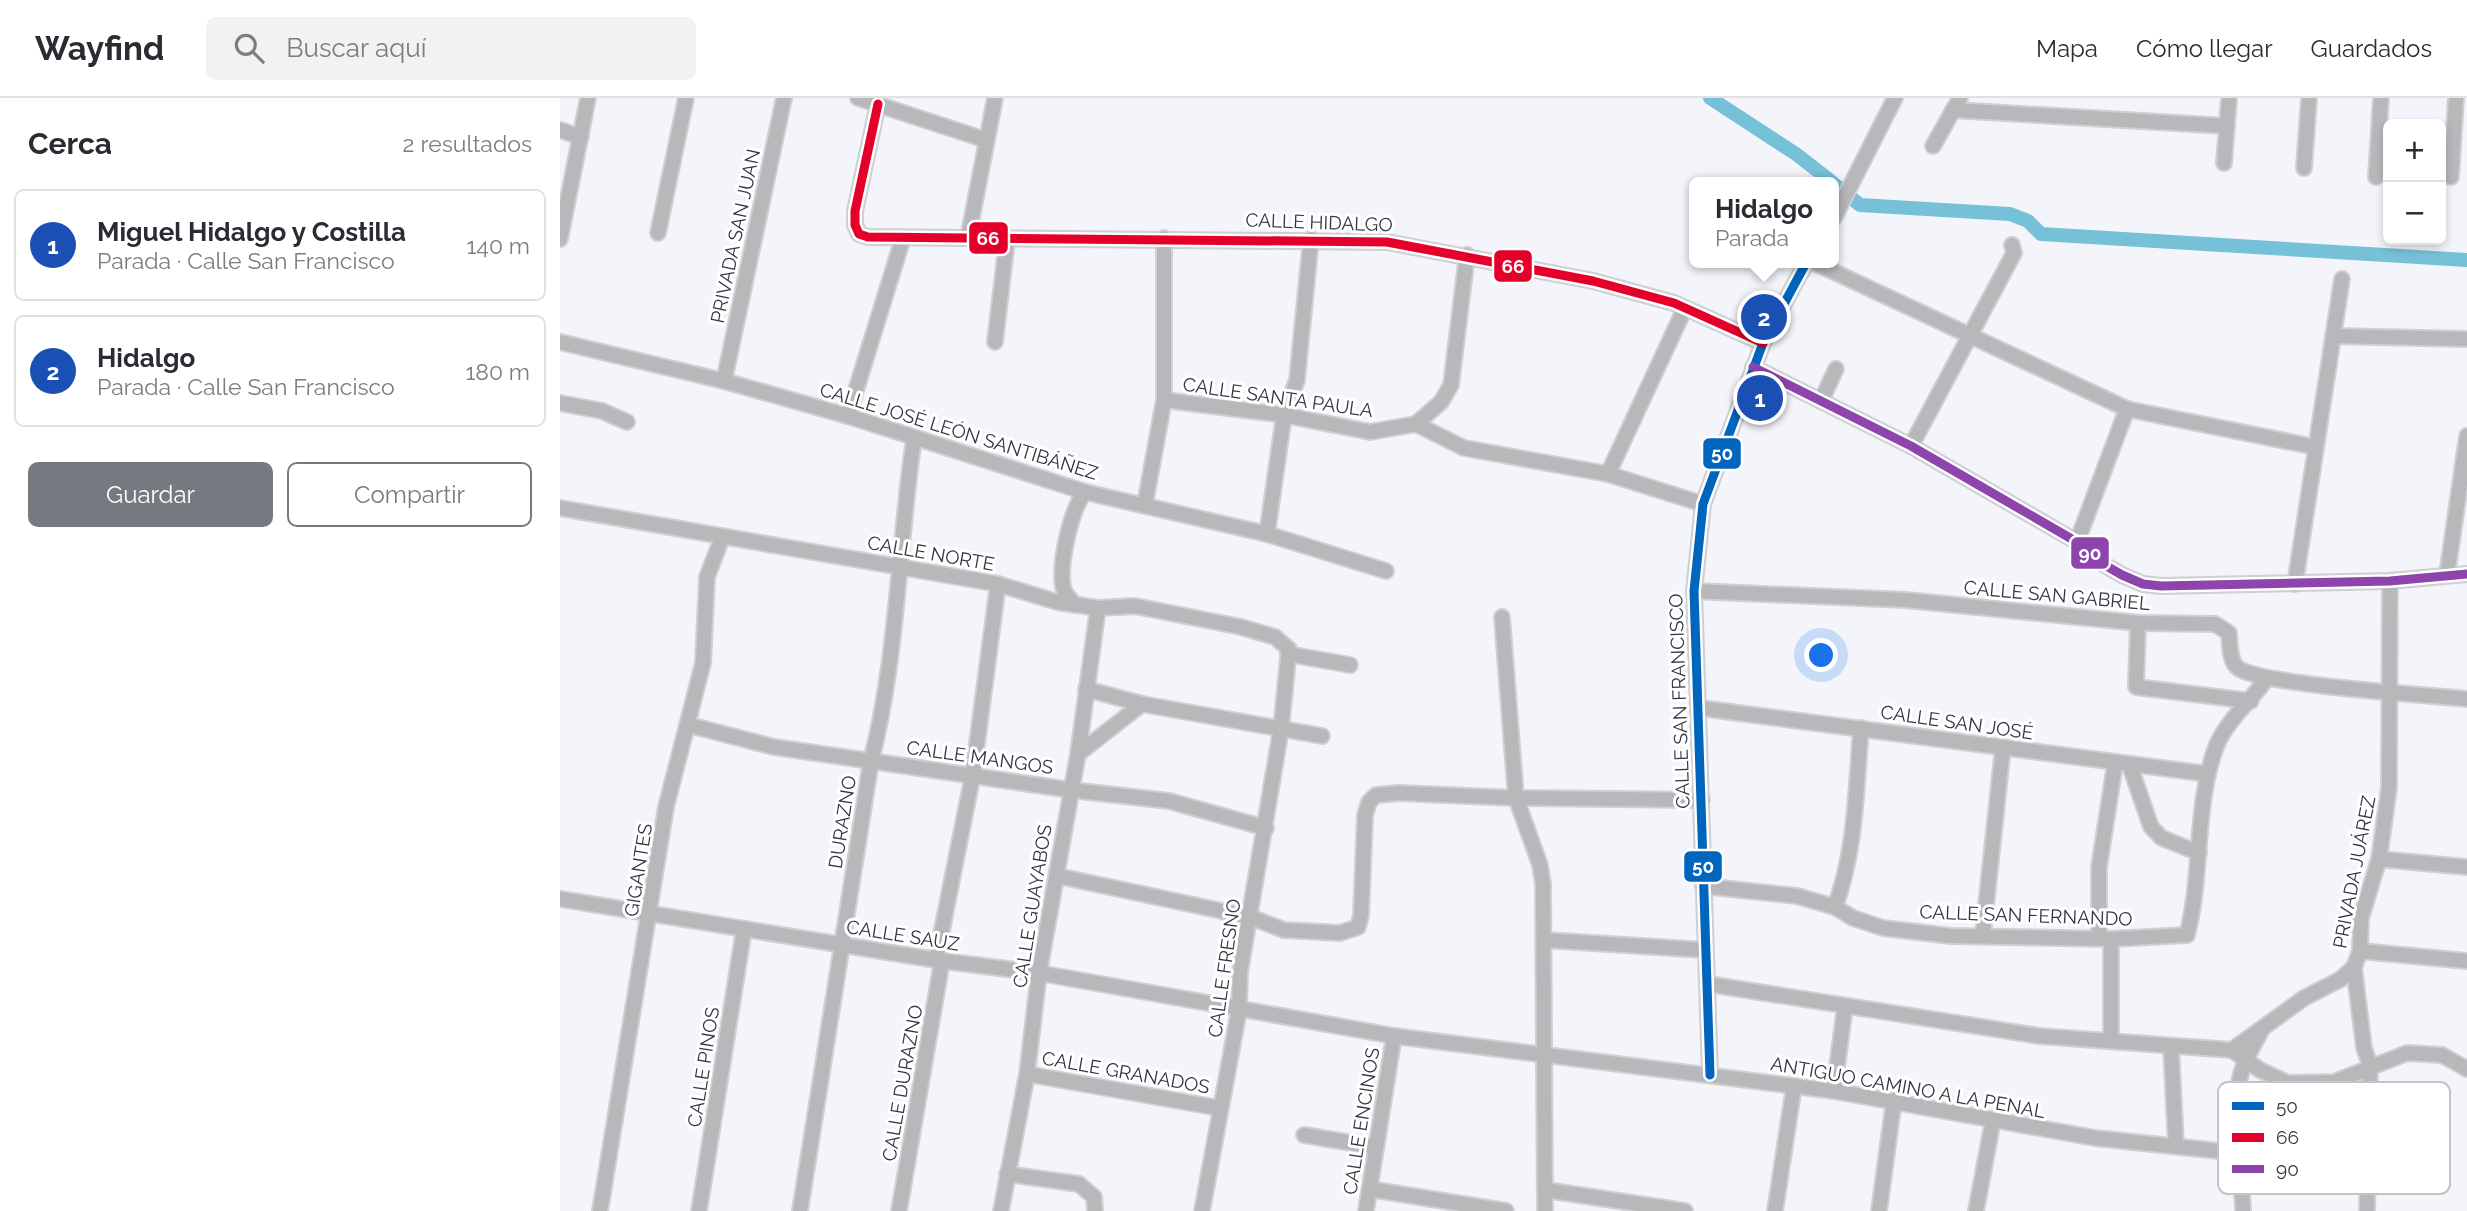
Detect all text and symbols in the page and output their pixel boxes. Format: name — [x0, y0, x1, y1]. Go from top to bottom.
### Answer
search box — [206, 17, 696, 80]
text: Wayfind — [35, 29, 164, 68]
icon: search — [230, 29, 268, 67]
text: Buscar aquí — [286, 33, 426, 63]
text: Mapa — [2036, 34, 2098, 63]
text: Cómo llegar — [2136, 34, 2273, 63]
text: Guardados — [2311, 34, 2432, 63]
map controls — [2383, 119, 2446, 245]
button: + — [2383, 119, 2446, 182]
text: Cerca — [28, 126, 112, 161]
text: 2 resultados — [403, 130, 532, 157]
street label: PRIVADA SAN JUAN — [706, 147, 764, 325]
popup — [1689, 177, 1839, 268]
button: − — [2383, 182, 2446, 245]
text: Hidalgo — [1715, 194, 1813, 224]
street label: CALLE HIDALGO — [1245, 208, 1393, 236]
text: Miguel Hidalgo y Costilla — [97, 217, 406, 247]
line badge: 66 — [968, 221, 1009, 255]
text: Parada — [1715, 224, 1789, 251]
text: 66 — [976, 227, 1000, 249]
text: 1 — [47, 232, 59, 259]
text: 140 m — [467, 232, 530, 259]
text: Parada · Calle San Francisco — [97, 247, 395, 274]
line badge: 66 — [1493, 249, 1533, 283]
text: 66 — [1501, 255, 1525, 277]
pin: 2 — [1741, 291, 1787, 343]
text: Hidalgo — [97, 343, 195, 373]
text: 2 — [47, 358, 59, 385]
text: 180 m — [465, 358, 530, 385]
pin: 1 — [1737, 372, 1783, 424]
text: Parada · Calle San Francisco — [97, 373, 395, 400]
street label: CALLE SANTA PAULA — [1181, 373, 1375, 421]
street label: CALLE JOSÉ LEÓN SANTIBÁÑEZ — [817, 378, 1101, 484]
line badge: 50 — [1702, 437, 1742, 470]
text: 50 — [1711, 442, 1733, 464]
button: Guardar — [28, 462, 273, 527]
button: Compartir — [287, 462, 532, 527]
street label: CALLE NORTE — [866, 531, 996, 575]
line badge: 90 — [2070, 536, 2110, 570]
text: 90 — [2079, 542, 2101, 564]
street label: CALLE SAN GABRIEL — [1963, 576, 2151, 614]
street label: CALLE SAN FRANCISCO — [1664, 593, 1694, 809]
your location — [1804, 638, 1838, 672]
street label: CALLE SAN JOSÉ — [1879, 700, 2035, 744]
street label: CALLE MANGOS — [905, 736, 1055, 778]
street label: DURAZNO — [824, 774, 860, 870]
street label: PRIVADA JUÁREZ — [2328, 794, 2380, 950]
street label: GIGANTES — [620, 822, 656, 918]
street label: CALLE GUAYABOS — [1008, 823, 1056, 989]
line badge: 50 — [1683, 850, 1723, 883]
text: 50 — [1692, 855, 1714, 877]
street label: CALLE FRESNO — [1203, 897, 1245, 1039]
street label: CALLE SAN FERNANDO — [1919, 900, 2133, 930]
street label: CALLE SAUZ — [845, 915, 961, 955]
street label: CALLE DURAZNO — [877, 1003, 927, 1163]
street label: CALLE PINOS — [683, 1005, 723, 1129]
street label: CALLE GRANADOS — [1040, 1046, 1212, 1098]
street label: CALLE ENCINOS — [1339, 1046, 1383, 1196]
street label: ANTIGUO CAMINO A LA PENAL — [1769, 1052, 2047, 1122]
legend — [2218, 1082, 2450, 1194]
text: 50 — [2276, 1095, 2298, 1117]
text: 66 — [2276, 1126, 2299, 1148]
text: 90 — [2276, 1158, 2299, 1180]

